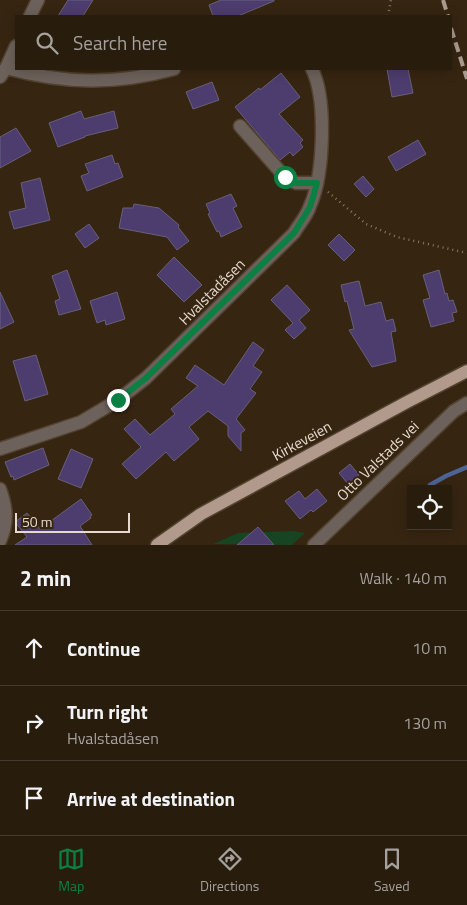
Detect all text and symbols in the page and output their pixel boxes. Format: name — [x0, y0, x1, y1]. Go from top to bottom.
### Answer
search box — [15, 15, 452, 70]
text: Search here — [73, 28, 167, 57]
icon: search — [33, 29, 61, 57]
route start — [274, 166, 297, 189]
street label: Hvalstadåsen — [173, 253, 250, 330]
route end — [107, 389, 130, 412]
street label: Kirkeveien — [268, 415, 336, 466]
street label: Otto Valstads vei — [331, 415, 424, 506]
map controls — [407, 485, 452, 530]
button: locate — [407, 485, 452, 530]
scale bar — [15, 510, 130, 533]
text: 50 m — [22, 511, 52, 532]
text: 2 min — [20, 562, 71, 594]
text: Walk · 140 m — [359, 566, 447, 590]
icon: ahead — [20, 634, 48, 662]
text: Continue — [67, 634, 140, 663]
text: 10 m — [412, 636, 447, 660]
text: Turn right — [67, 697, 148, 726]
icon: right — [20, 709, 48, 737]
text: 130 m — [403, 711, 447, 735]
text: Hvalstadåsen — [67, 726, 159, 750]
icon: arrive — [20, 784, 48, 812]
text: Arrive at destination — [67, 784, 235, 813]
tab: Map — [57, 845, 85, 896]
tab: Directions — [200, 845, 259, 896]
tab: Saved — [374, 845, 410, 896]

